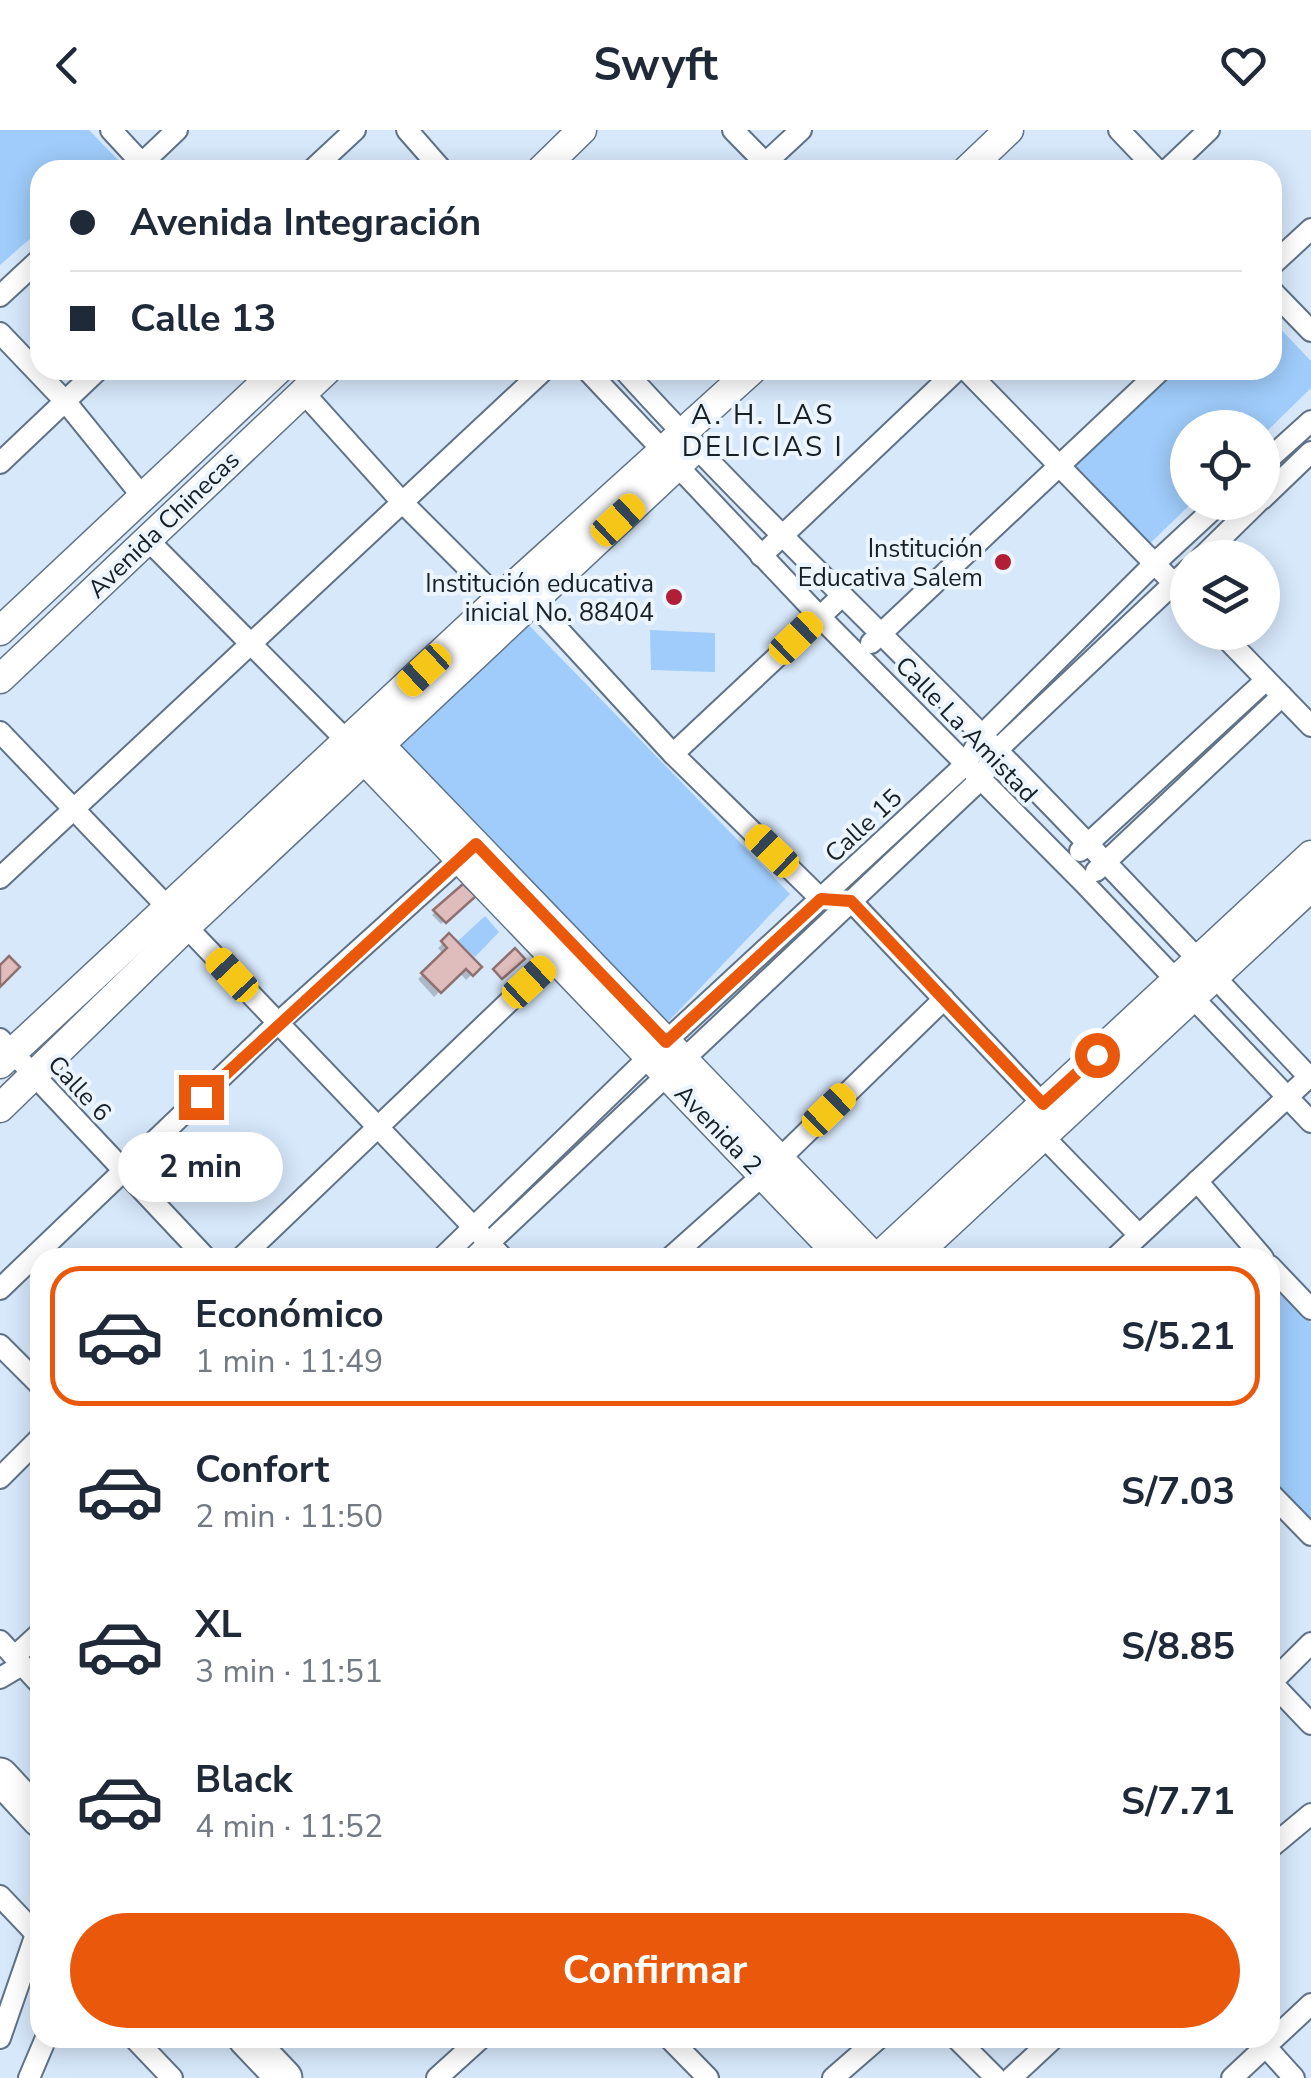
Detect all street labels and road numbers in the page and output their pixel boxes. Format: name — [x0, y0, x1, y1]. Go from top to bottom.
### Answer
street label: Avenida Chinecas — [80, 443, 247, 606]
street label: Calle La Amistad — [888, 649, 1045, 810]
street label: Calle 15 — [818, 781, 910, 870]
street label: Calle 6 — [40, 1048, 119, 1129]
street label: Avenida 2 — [667, 1077, 770, 1182]

